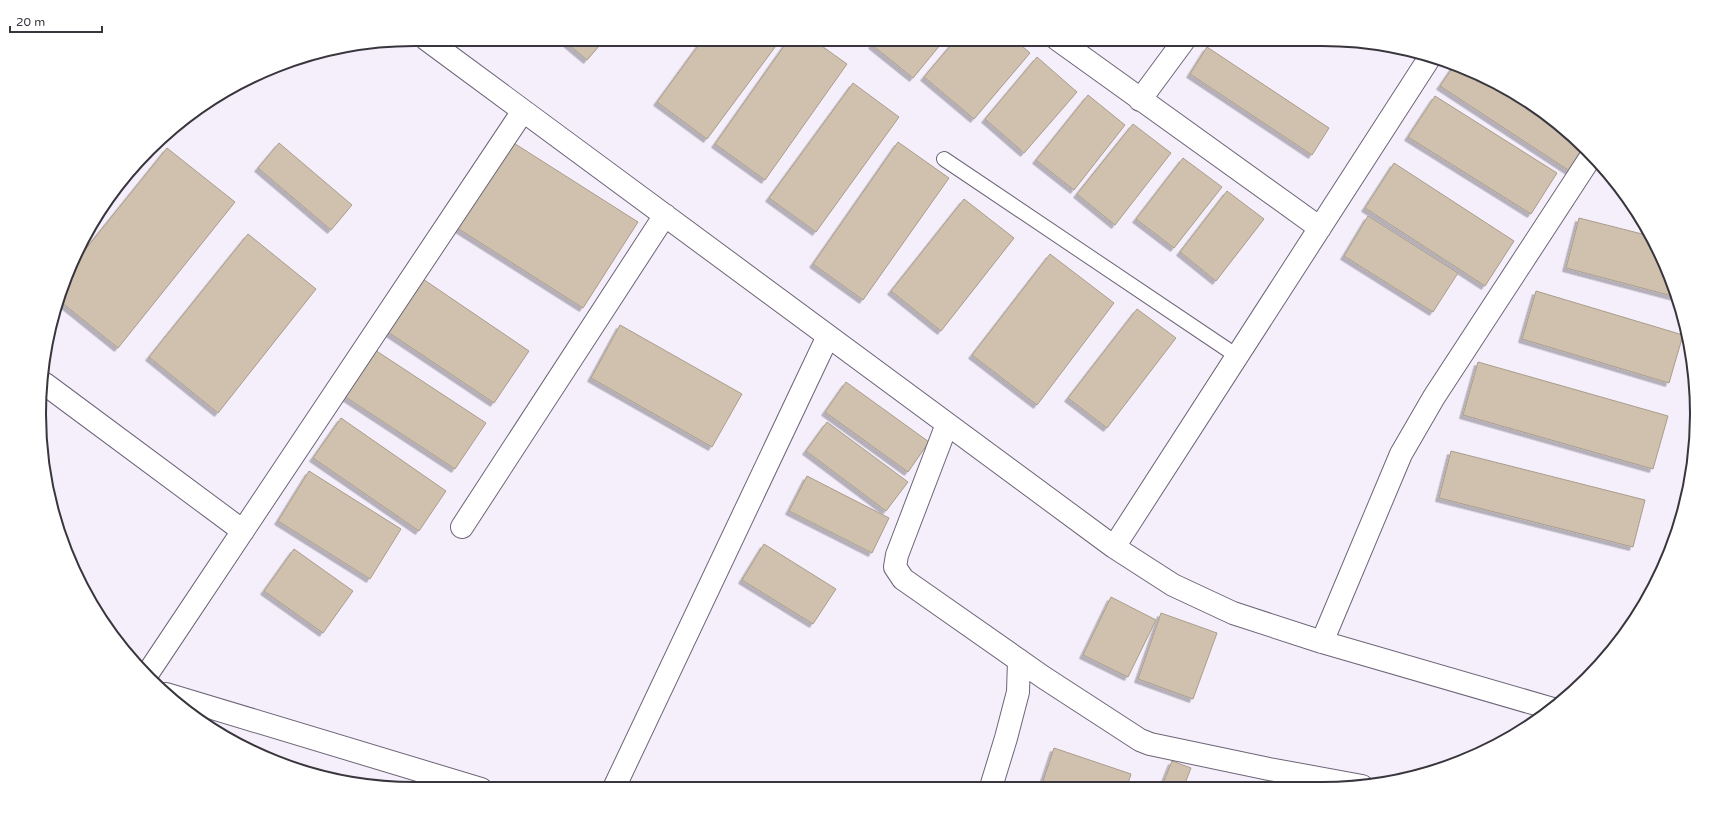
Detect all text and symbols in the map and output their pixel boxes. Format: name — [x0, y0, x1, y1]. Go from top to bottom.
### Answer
scale bar — [10, 8, 102, 34]
text: 20 m — [16, 15, 45, 29]

